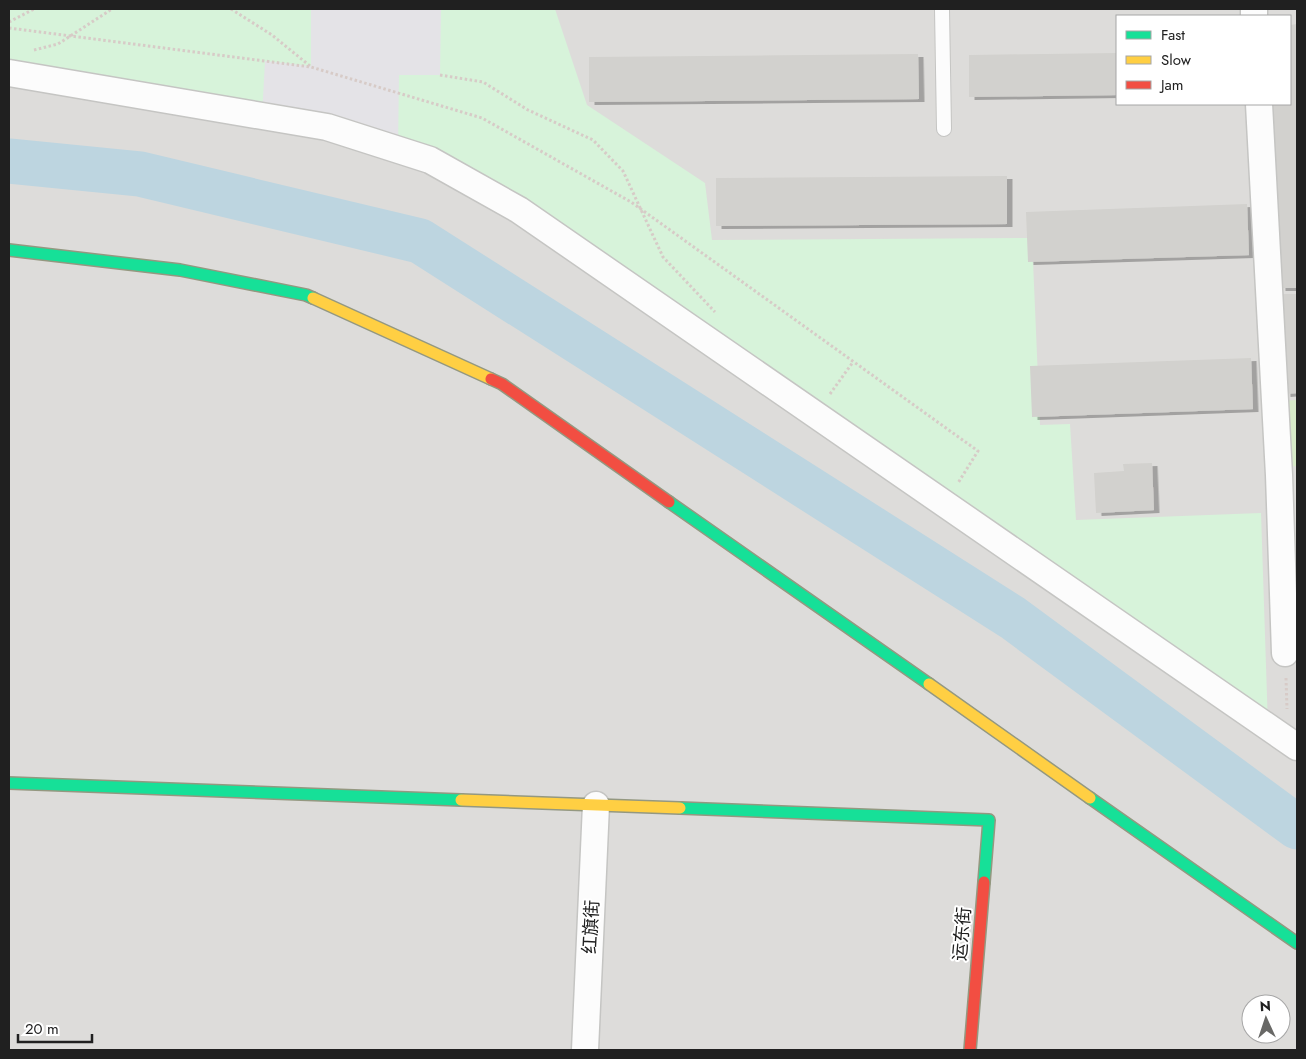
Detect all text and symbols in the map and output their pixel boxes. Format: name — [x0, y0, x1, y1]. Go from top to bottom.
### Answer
legend — [1116, 15, 1291, 105]
text: Fast — [1161, 24, 1185, 46]
text: Slow — [1161, 49, 1192, 71]
text: Jam — [1159, 74, 1184, 96]
street label: 红旗街 — [577, 899, 605, 955]
street label: 运东街 — [947, 906, 977, 962]
north arrow — [1241, 994, 1291, 1044]
text: N — [1259, 996, 1271, 1016]
scale bar — [18, 1012, 91, 1044]
text: 20 m — [25, 1018, 59, 1040]

